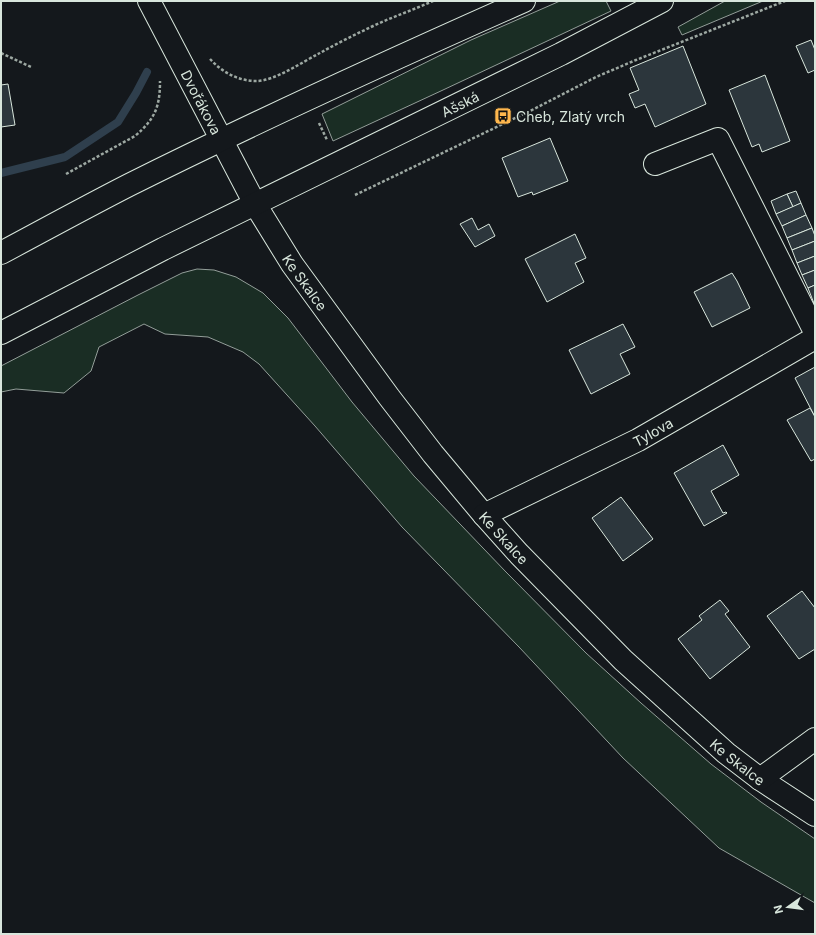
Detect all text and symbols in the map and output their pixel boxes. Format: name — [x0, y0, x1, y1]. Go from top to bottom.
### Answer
street label: Dvořákova — [178, 67, 226, 137]
street label: Ašská — [438, 87, 482, 120]
bus stop icon: Cheb, Zlatý vrch — [493, 106, 513, 126]
place label: Cheb, Zlatý vrch — [516, 108, 625, 125]
street label: Ke Skalce — [279, 251, 331, 313]
street label: Tylova — [630, 413, 675, 450]
street label: Ke Skalce — [476, 508, 532, 567]
street label: Ke Skalce — [707, 735, 768, 789]
north arrow — [768, 887, 808, 927]
text: N — [770, 904, 786, 915]

